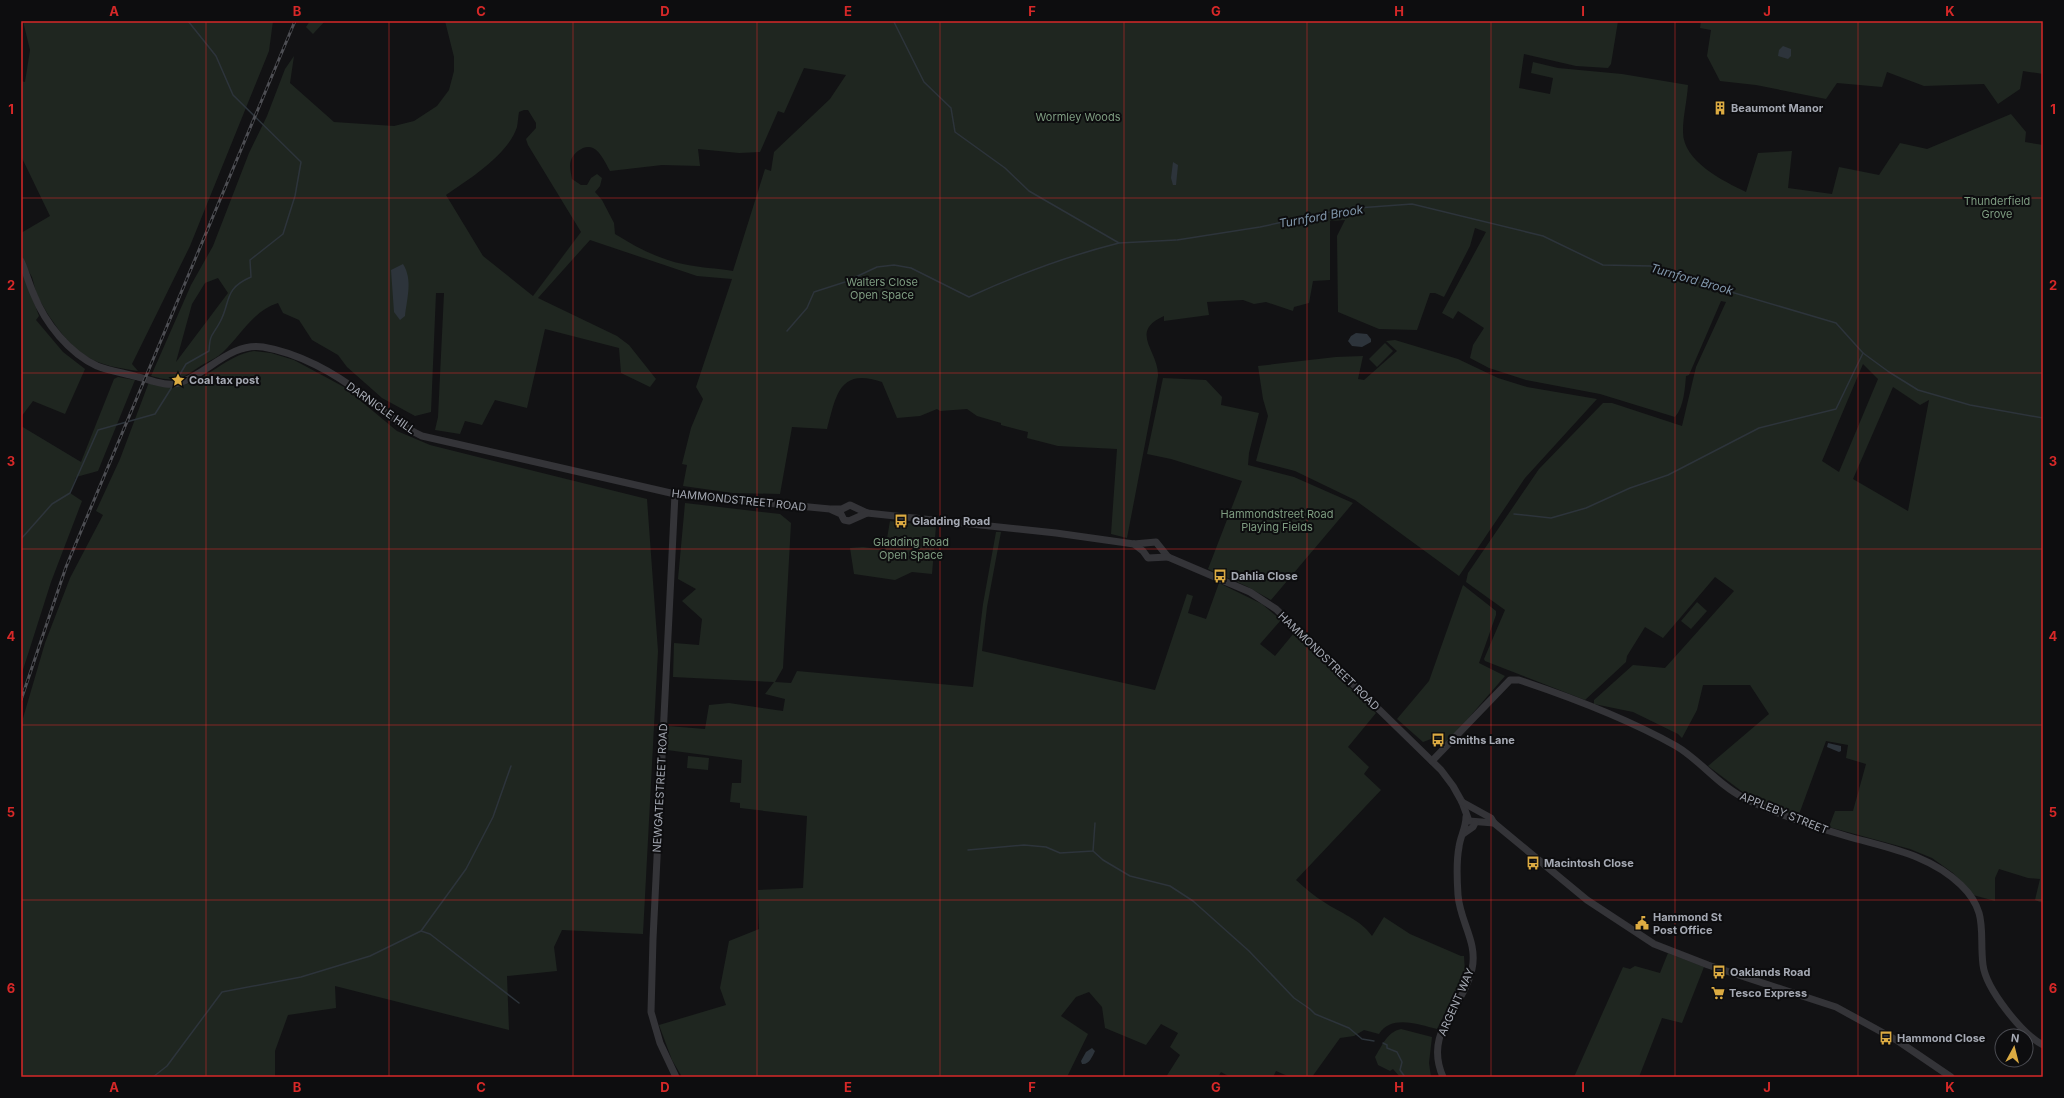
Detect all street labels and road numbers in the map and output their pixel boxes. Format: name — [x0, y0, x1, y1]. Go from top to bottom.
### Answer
street label: DARNICLE HILL — [344, 379, 418, 437]
street label: HAMMONDSTREET ROAD — [671, 486, 807, 514]
street label: HAMMONDSTREET ROAD — [1275, 609, 1383, 713]
street label: NEWGATESTREET ROAD — [650, 723, 670, 853]
street label: APPLEBY STREET — [1738, 789, 1830, 837]
street label: ARGENT WAY — [1435, 966, 1477, 1038]

